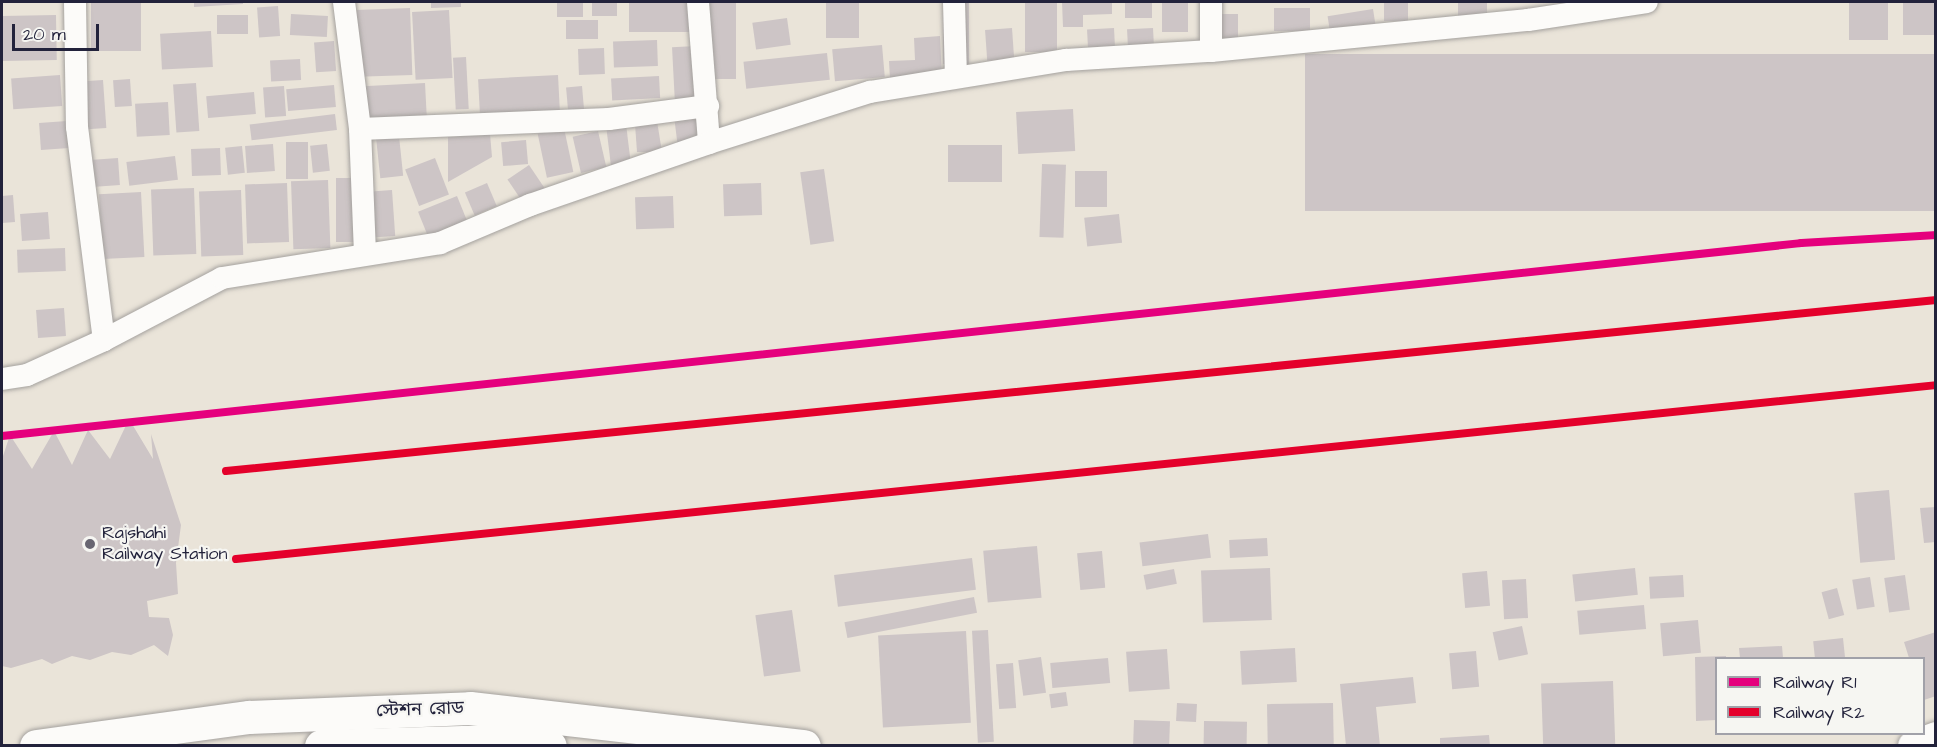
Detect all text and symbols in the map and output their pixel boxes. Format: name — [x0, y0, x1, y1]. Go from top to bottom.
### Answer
scale bar — [15, 12, 102, 50]
text: 20 m — [23, 22, 66, 47]
place label: Rajshahi Railway Station — [102, 523, 227, 566]
marker: Rajshahi Railway Station — [83, 537, 97, 551]
legend — [1715, 657, 1925, 735]
text: Railway R1 — [1773, 670, 1856, 695]
street label: স্টেশন রোড — [376, 698, 464, 722]
text: Railway R2 — [1773, 700, 1864, 725]

